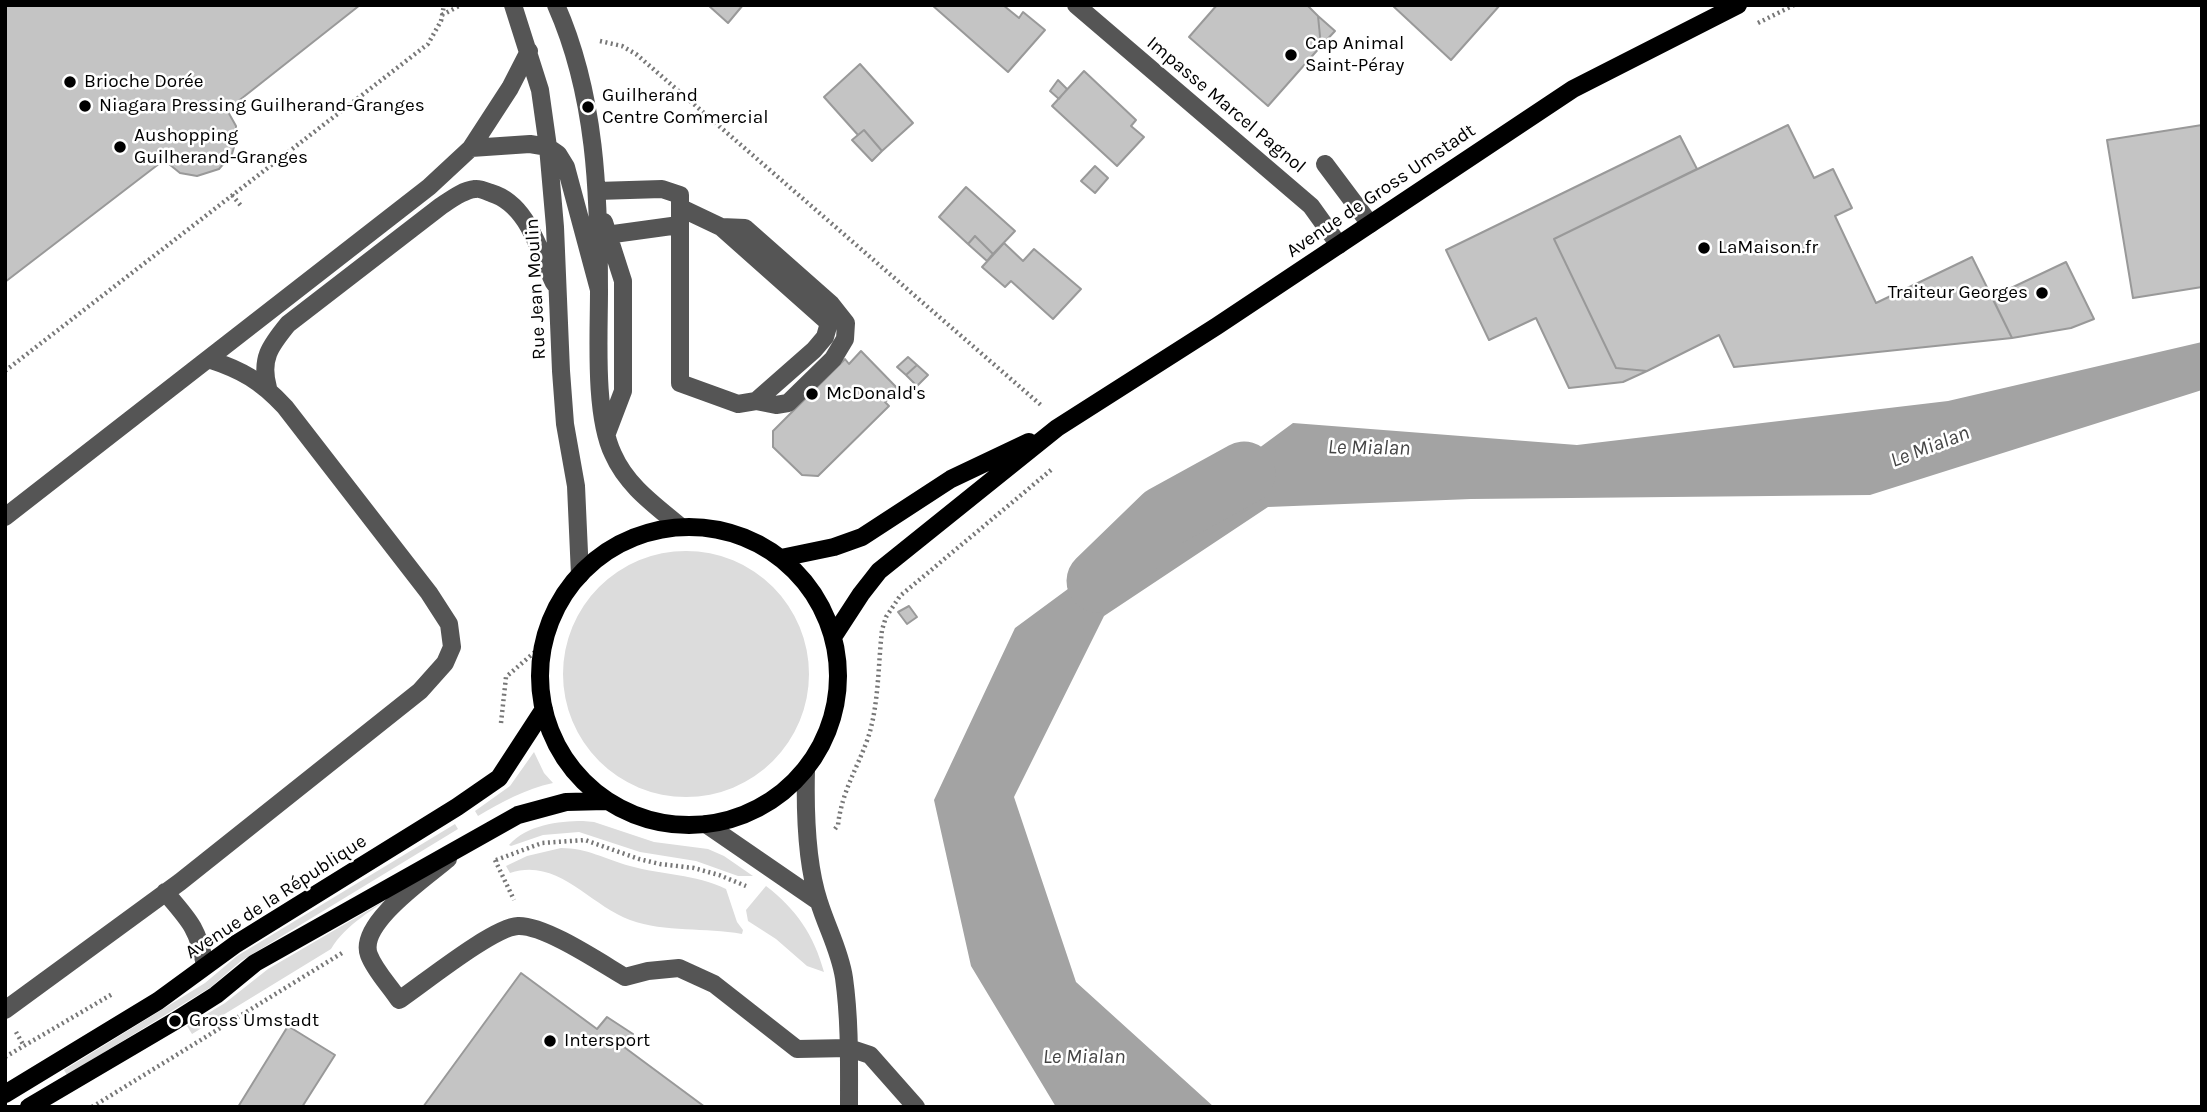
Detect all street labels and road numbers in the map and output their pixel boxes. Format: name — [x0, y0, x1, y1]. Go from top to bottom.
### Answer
street label: Impasse Marcel Pagnol — [1142, 32, 1310, 178]
street label: Avenue de Gross Umstadt — [1282, 119, 1480, 263]
street label: Rue Jean Moulin — [521, 218, 551, 360]
street label: Avenue de la République — [181, 830, 371, 964]

